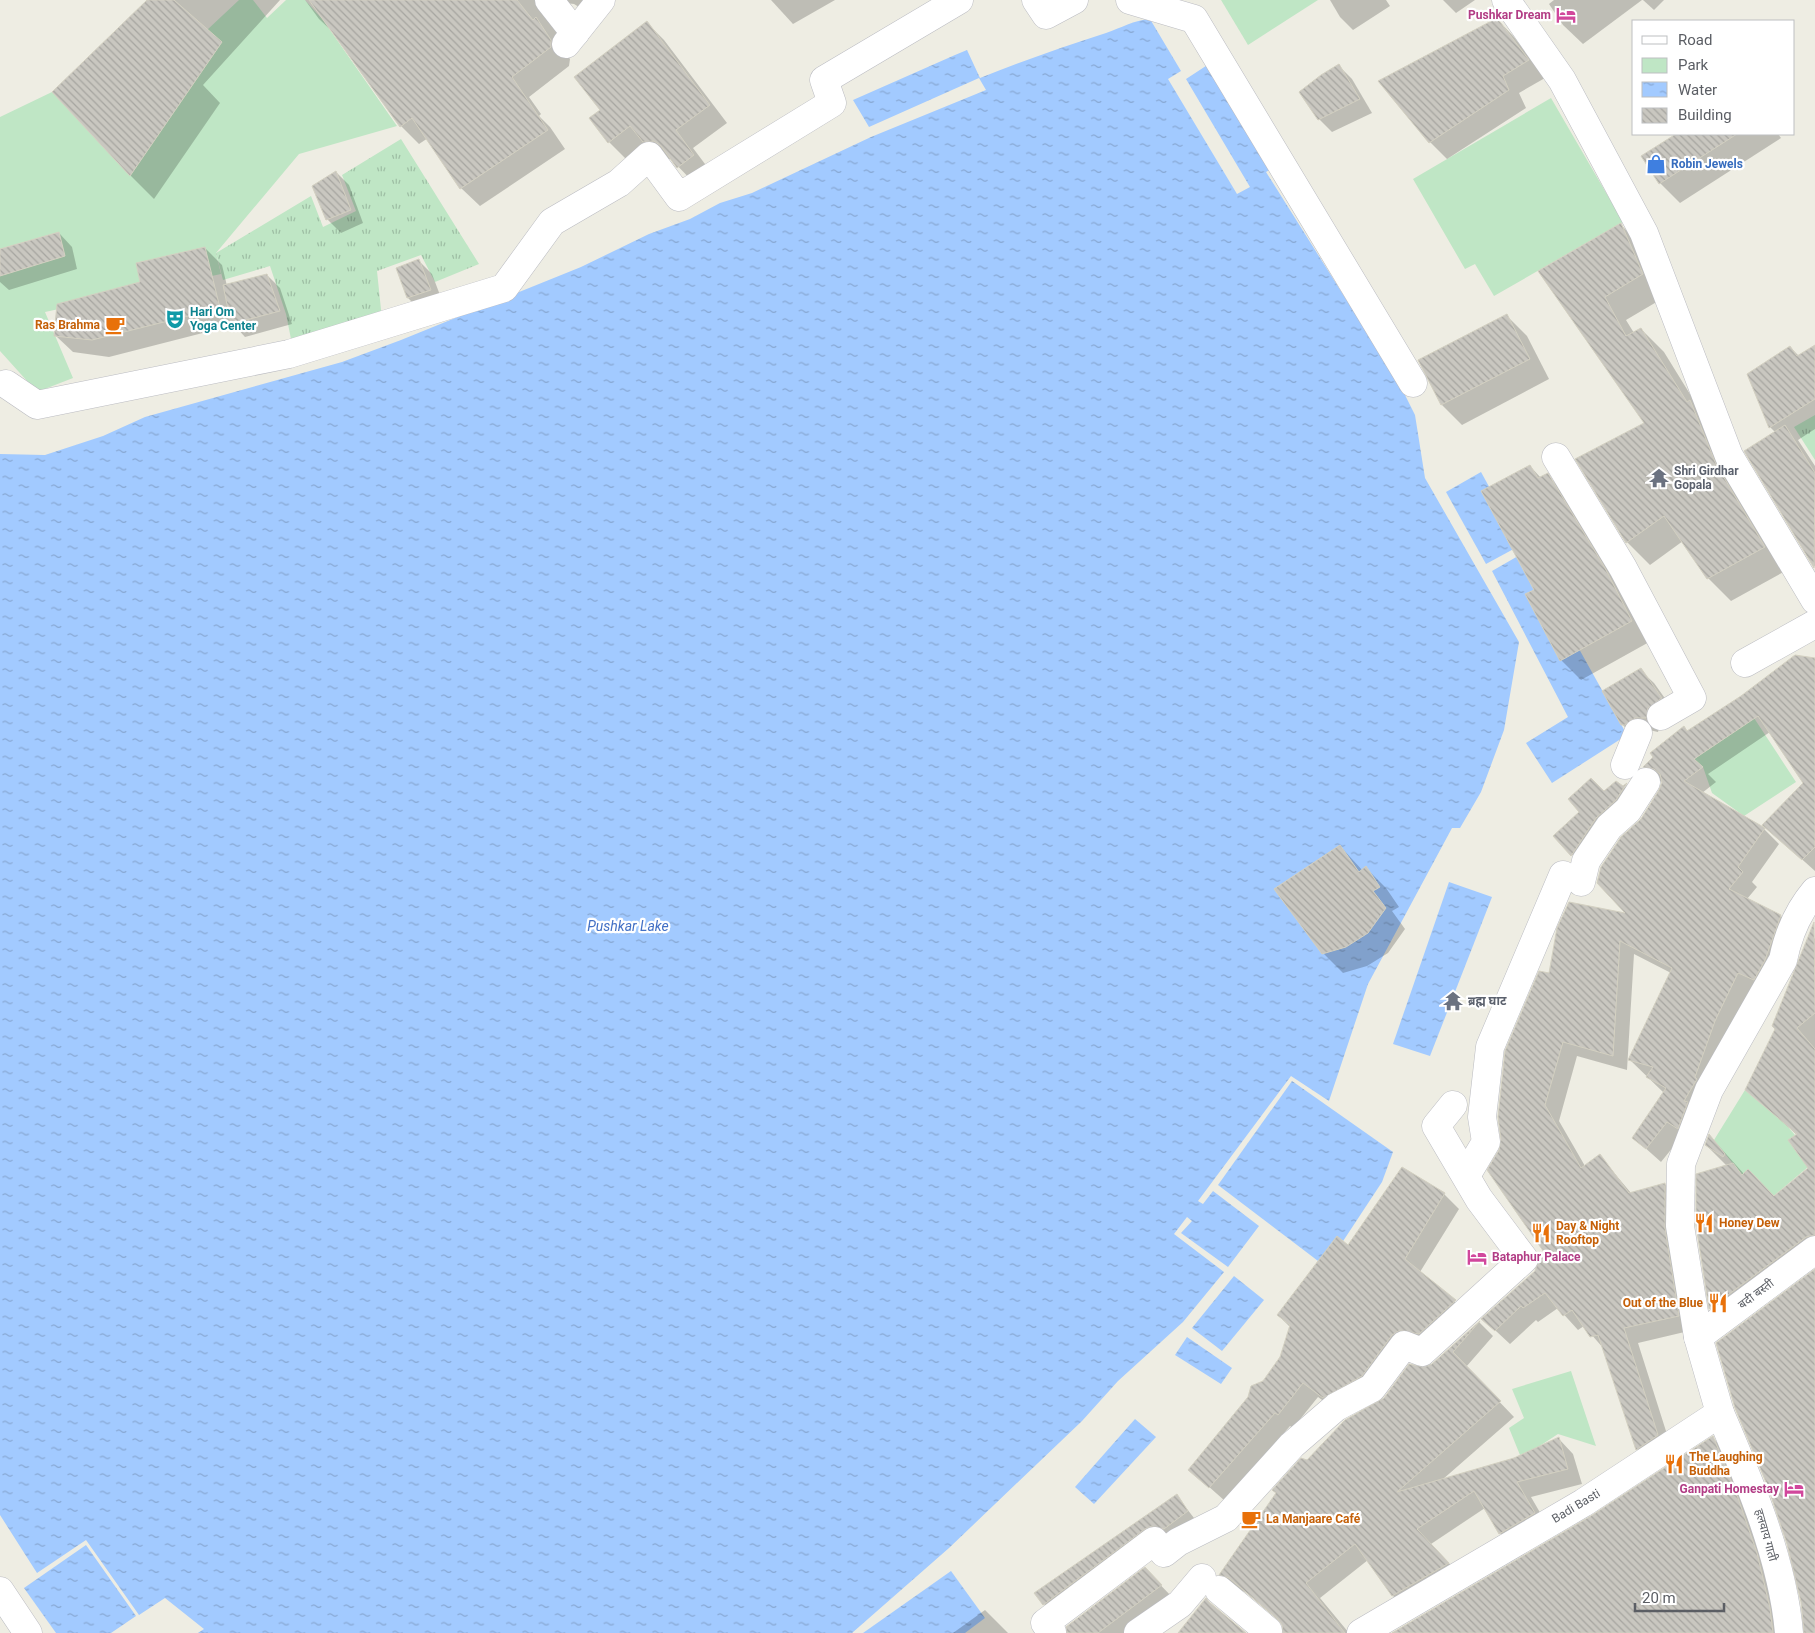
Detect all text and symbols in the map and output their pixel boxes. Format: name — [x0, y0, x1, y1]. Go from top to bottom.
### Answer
hotel icon: Pushkar Dream — [1555, 4, 1577, 26]
place label: Pushkar Dream — [1468, 8, 1551, 22]
legend — [1632, 20, 1795, 135]
text: Road — [1678, 31, 1712, 49]
text: Park — [1678, 56, 1709, 74]
text: Water — [1678, 81, 1717, 99]
text: Building — [1678, 106, 1732, 124]
shop icon: Robin Jewels — [1645, 153, 1667, 175]
place label: Robin Jewels — [1671, 157, 1743, 171]
place label: Hari Om Yoga Center — [190, 305, 257, 333]
theatre icon: Hari Om Yoga Center — [164, 308, 186, 330]
cafe icon: Ras Brahma — [104, 314, 126, 336]
place label: Ras Brahma — [35, 318, 101, 332]
place label: Shri Girdhar Gopala — [1674, 464, 1739, 492]
temple icon: Shri Girdhar Gopala — [1648, 467, 1670, 489]
water label: Pushkar Lake — [587, 918, 669, 934]
temple icon: ब्रह्म घाट — [1442, 990, 1464, 1012]
place label: ब्रह्म घाट — [1468, 994, 1507, 1008]
restaurant icon: Honey Dew — [1693, 1212, 1715, 1234]
place label: Honey Dew — [1719, 1216, 1780, 1230]
place label: Day & Night Rooftop — [1556, 1219, 1619, 1247]
restaurant icon: Day & Night Rooftop — [1530, 1222, 1552, 1244]
hotel icon: Bataphur Palace — [1466, 1246, 1488, 1268]
place label: Bataphur Palace — [1492, 1250, 1581, 1264]
street label: बदी बस्ती — [1735, 1275, 1777, 1312]
restaurant icon: Out of the Blue — [1707, 1292, 1729, 1314]
place label: Out of the Blue — [1623, 1296, 1704, 1310]
place label: The Laughing Buddha — [1689, 1450, 1763, 1478]
restaurant icon: The Laughing Buddha — [1663, 1453, 1685, 1475]
hotel icon: Ganpati Homestay — [1783, 1478, 1805, 1500]
place label: Ganpati Homestay — [1680, 1482, 1780, 1496]
street label: Badi Basti — [1549, 1486, 1603, 1526]
street label: हलवाय गाती — [1752, 1507, 1781, 1564]
cafe icon: La Manjaare Café — [1240, 1508, 1262, 1530]
place label: La Manjaare Café — [1266, 1512, 1361, 1526]
scale bar — [1635, 1580, 1724, 1612]
text: 20 m — [1642, 1589, 1676, 1607]

